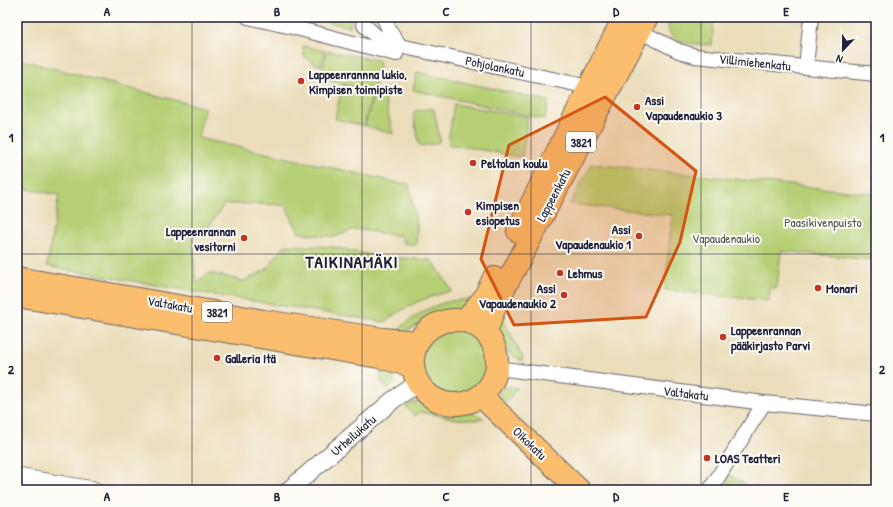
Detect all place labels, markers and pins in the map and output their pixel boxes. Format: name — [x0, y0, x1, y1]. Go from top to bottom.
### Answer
place label: Lappeenrannna lukio, Kimpisen toimipiste — [309, 65, 407, 99]
marker: Lappeenrannna lukio, Kimpisen toimipiste — [296, 76, 306, 86]
place label: Assi Vapaudenaukio 3 — [645, 91, 722, 125]
marker: Assi Vapaudenaukio 3 — [632, 102, 642, 112]
place label: Peltolan koulu — [481, 154, 548, 172]
marker: Peltolan koulu — [468, 158, 478, 168]
place label: Kimpisen esiopetus — [476, 196, 520, 230]
marker: Kimpisen esiopetus — [463, 207, 473, 217]
place label: Assi Vapaudenaukio 1 — [555, 220, 631, 254]
place label: Lappeenrannan vesitorni — [166, 222, 236, 255]
marker: Assi Vapaudenaukio 1 — [634, 231, 644, 241]
marker: Lappeenrannan vesitorni — [239, 233, 249, 243]
place label: Lehmus — [568, 264, 603, 282]
marker: Lehmus — [555, 268, 565, 278]
place label: Assi Vapaudenaukio 2 — [479, 279, 557, 313]
place label: Monari — [826, 279, 858, 297]
marker: Monari — [813, 283, 823, 293]
marker: Assi Vapaudenaukio 2 — [559, 290, 569, 300]
place label: Lappeenrannan pääkirjasto Parvi — [731, 321, 810, 355]
marker: Lappeenrannan pääkirjasto Parvi — [718, 332, 728, 342]
place label: Galleria Itä — [225, 349, 277, 367]
marker: Galleria Itä — [212, 353, 222, 363]
place label: LOAS Teatteri — [715, 449, 781, 467]
marker: LOAS Teatteri — [702, 453, 712, 463]

